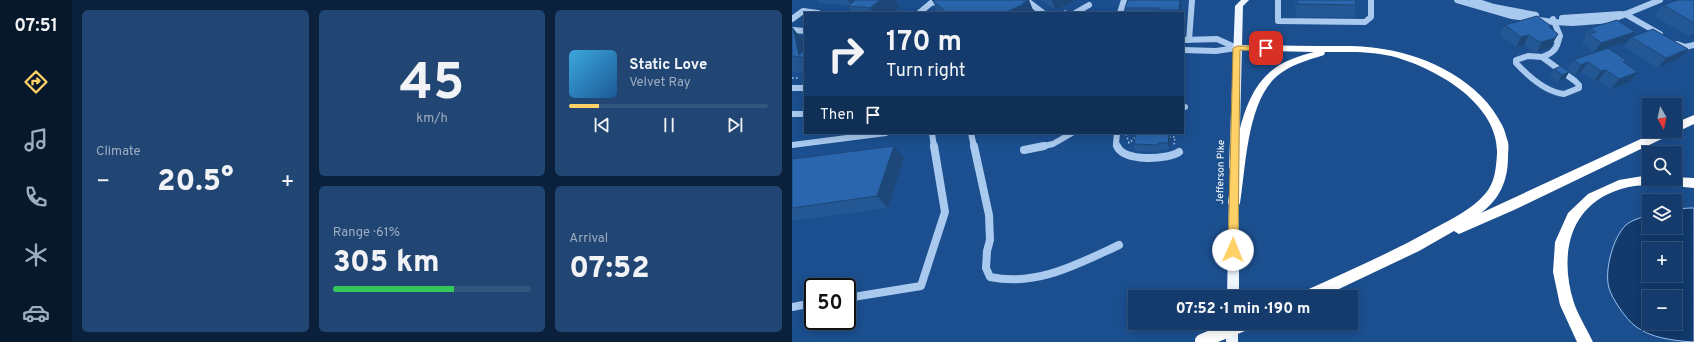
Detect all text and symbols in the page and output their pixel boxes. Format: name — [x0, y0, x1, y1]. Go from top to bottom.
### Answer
text: 07:51 — [14, 15, 58, 38]
text: 170 m — [886, 25, 962, 61]
icon: right — [820, 28, 872, 80]
pin — [1249, 31, 1283, 65]
icon: arrive — [1255, 37, 1277, 59]
text: 45 — [399, 52, 465, 118]
text: Static Love — [629, 56, 707, 75]
text: Turn right — [886, 60, 966, 83]
icon: directions — [22, 68, 50, 96]
text: Velvet Ray — [629, 75, 691, 91]
north arrow — [1642, 98, 1682, 138]
map controls — [1642, 98, 1682, 330]
icon: arrive — [862, 104, 884, 126]
text: Then — [820, 106, 854, 125]
text: km/h — [416, 111, 448, 127]
icon: previous — [591, 114, 613, 136]
icon: pause — [658, 114, 680, 136]
icon: next — [724, 114, 746, 136]
icon: music — [22, 126, 50, 154]
street label: Jefferson Pike — [1214, 140, 1228, 204]
text: Climate — [96, 144, 141, 160]
button: search — [1642, 146, 1682, 186]
text: 20.5° — [157, 164, 234, 201]
text: − — [96, 169, 110, 196]
text: + — [280, 169, 295, 196]
icon: phone — [22, 183, 50, 211]
button: layers — [1642, 194, 1682, 234]
text: Range · 61% — [333, 225, 400, 241]
position arrow — [1212, 229, 1254, 271]
text: Arrival — [569, 231, 608, 247]
icon: climate — [22, 241, 50, 269]
button: + — [1642, 242, 1682, 282]
text: 305 km — [333, 245, 440, 282]
text: 07:52 — [569, 251, 650, 288]
speed limit sign: 50 — [804, 278, 856, 330]
button: − — [1642, 290, 1682, 330]
icon: car — [22, 299, 50, 327]
text: 07:52 · 1 min · 190 m — [1176, 300, 1310, 319]

